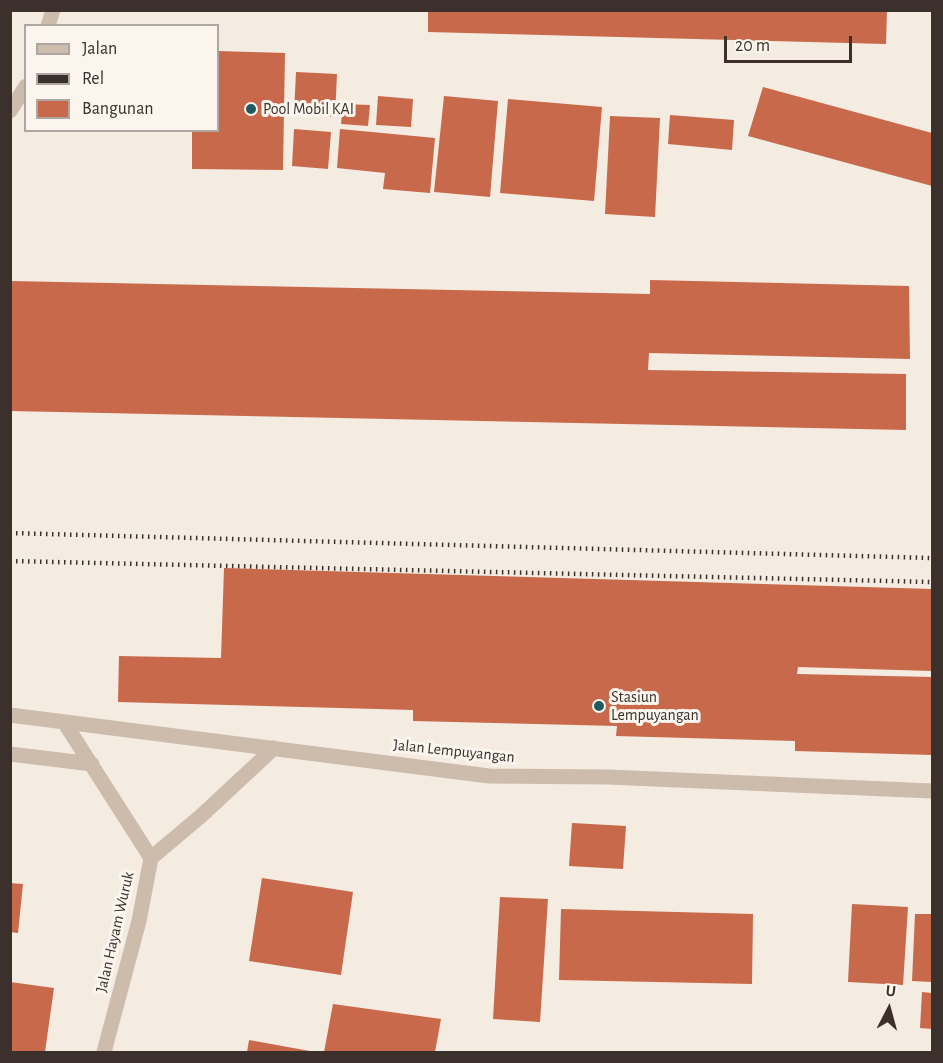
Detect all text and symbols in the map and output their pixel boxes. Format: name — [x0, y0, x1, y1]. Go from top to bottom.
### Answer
legend — [24, 24, 219, 132]
scale bar — [727, 24, 854, 62]
text: 20 m — [735, 37, 770, 55]
text: Jalan — [82, 40, 117, 58]
text: Rel — [82, 70, 104, 88]
place label: Pool Mobil KAI — [263, 99, 354, 119]
text: Bangunan — [82, 100, 154, 118]
marker: Pool Mobil KAI — [244, 102, 258, 116]
place label: Stasiun Lempuyangan — [611, 687, 699, 725]
marker: Stasiun Lempuyangan — [592, 699, 606, 713]
street label: Jalan Lempuyangan — [392, 735, 516, 767]
street label: Jalan Hayam Wuruk — [92, 870, 138, 994]
north arrow — [859, 979, 919, 1039]
text: U — [885, 983, 897, 1000]

